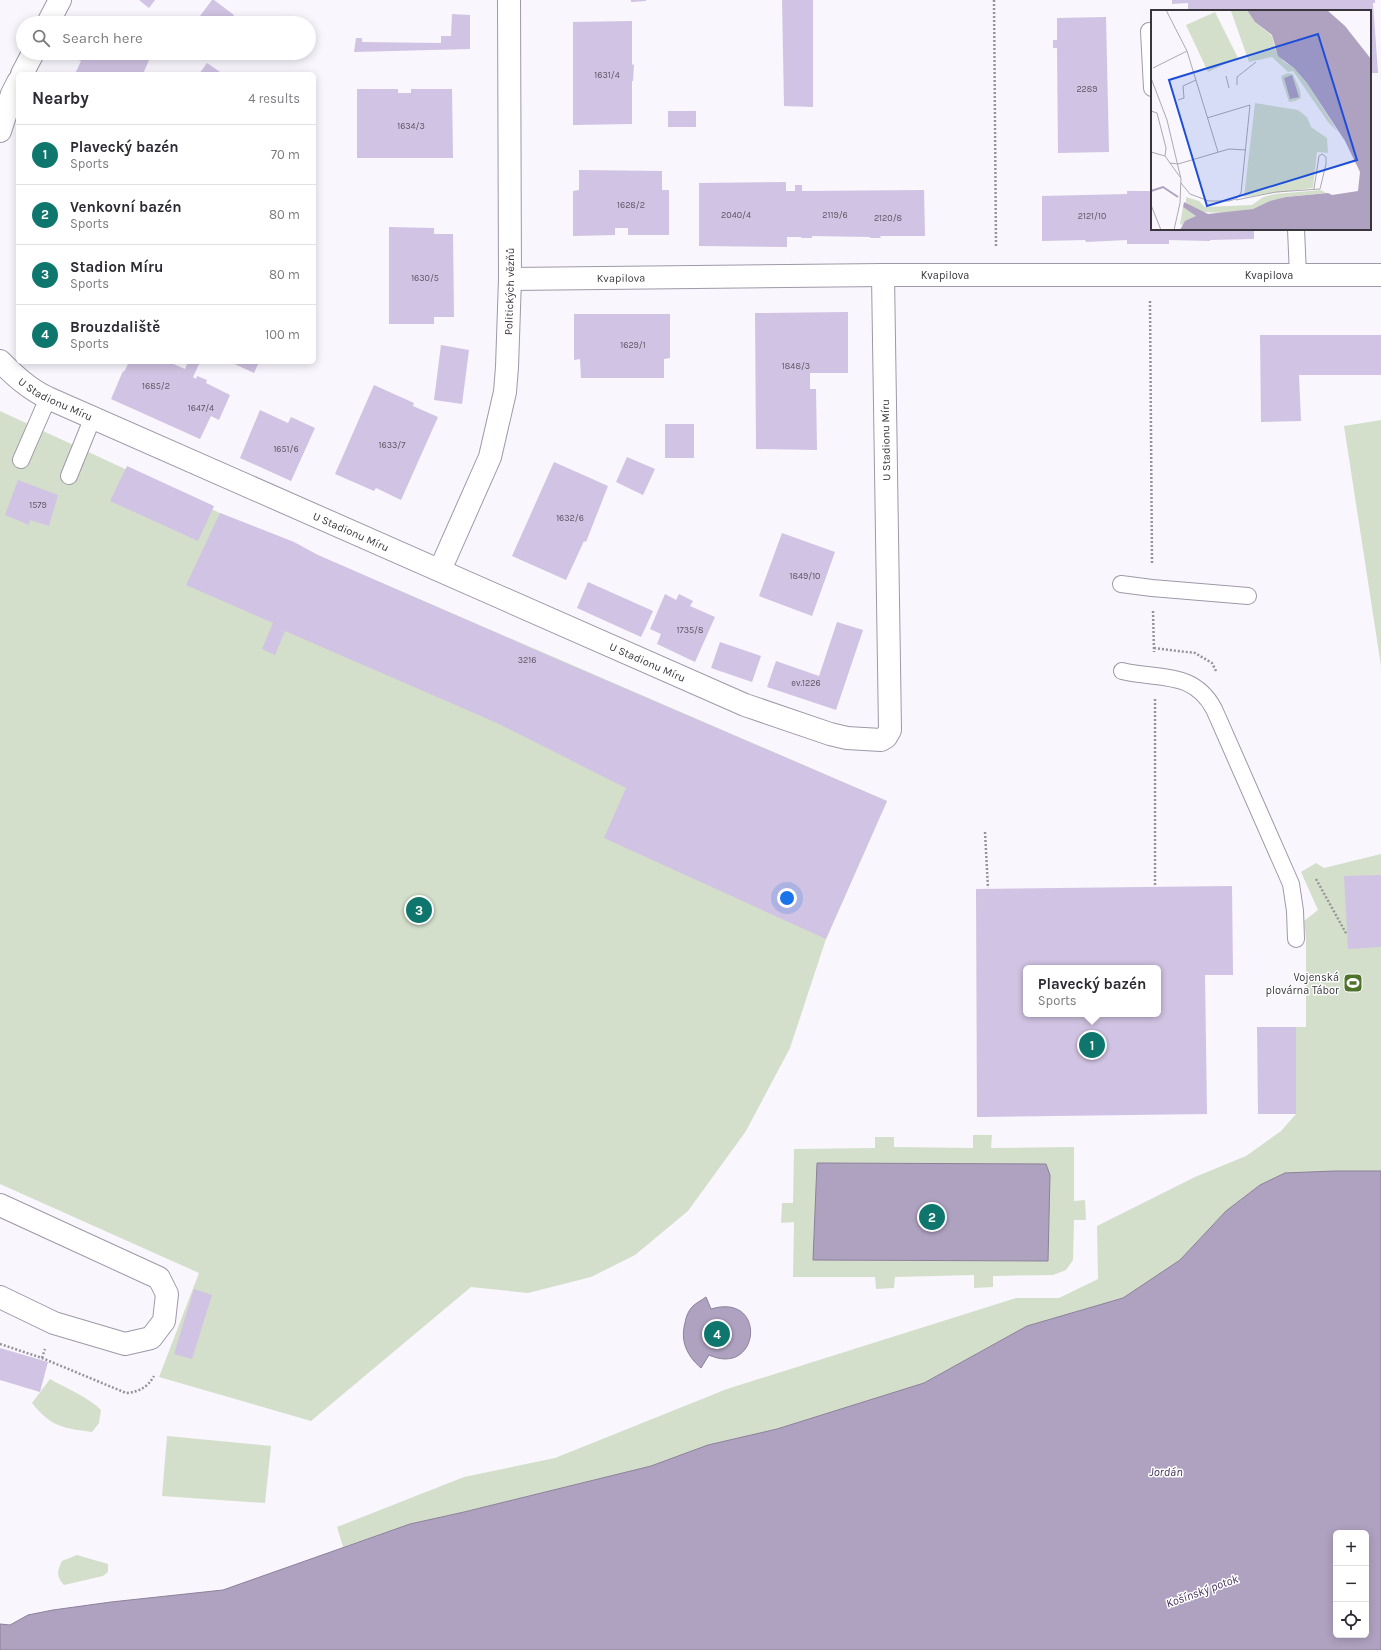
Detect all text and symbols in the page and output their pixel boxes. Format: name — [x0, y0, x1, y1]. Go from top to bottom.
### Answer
inset map — [1151, 10, 1371, 230]
search box — [16, 16, 316, 60]
icon: search — [30, 27, 52, 49]
text: Search here — [62, 29, 143, 47]
house number: 1631/4 — [594, 70, 620, 80]
house number: 2289 — [1076, 84, 1098, 94]
text: Nearby — [32, 88, 89, 108]
text: 4 results — [248, 91, 300, 106]
house number: 1634/3 — [397, 121, 425, 131]
text: Plavecký bazén — [70, 138, 179, 156]
text: 1 — [43, 147, 47, 162]
text: 70 m — [271, 147, 300, 162]
text: Sports — [70, 156, 109, 171]
text: Venkovní bazén — [70, 198, 182, 216]
house number: 1628/2 — [617, 200, 645, 210]
text: 2 — [41, 207, 49, 222]
text: 80 m — [269, 207, 300, 222]
house number: 2040/4 — [721, 210, 751, 220]
house number: 2119/6 — [822, 210, 848, 220]
house number: 2121/10 — [1078, 211, 1106, 221]
house number: 2120/8 — [874, 213, 903, 223]
text: Sports — [70, 216, 109, 231]
street label: Politických vězňů — [502, 248, 517, 335]
text: Stadion Míru — [70, 258, 163, 276]
text: 3 — [41, 267, 49, 282]
text: 80 m — [269, 267, 300, 282]
street label: Kvapilova — [921, 269, 969, 282]
street label: Kvapilova — [1245, 269, 1293, 282]
street label: Kvapilova — [597, 271, 645, 285]
house number: 1630/5 — [411, 273, 439, 283]
text: Sports — [70, 276, 109, 291]
text: Brouzdaliště — [70, 318, 160, 336]
text: 4 — [41, 327, 49, 342]
text: 100 m — [265, 327, 300, 342]
text: Sports — [70, 336, 109, 351]
house number: 1629/1 — [620, 340, 646, 350]
house number: 1848/3 — [782, 361, 810, 371]
street label: U Stadionu Míru — [16, 375, 94, 423]
house number: 1685/2 — [142, 381, 170, 391]
street label: U Stadionu Míru — [879, 399, 893, 481]
house number: 1647/4 — [188, 403, 214, 413]
house number: 1633/7 — [379, 440, 406, 450]
house number: 1651/6 — [273, 444, 299, 454]
house number: 1579 — [29, 500, 47, 510]
street label: U Stadionu Míru — [311, 509, 391, 554]
house number: 1632/6 — [556, 513, 584, 523]
house number: 1849/10 — [790, 571, 820, 581]
house number: 1735/8 — [676, 625, 704, 635]
street label: U Stadionu Míru — [608, 640, 688, 684]
house number: 3216 — [518, 655, 536, 665]
house number: ev.1226 — [791, 678, 821, 688]
your location — [777, 888, 797, 908]
pin: 3 — [406, 895, 432, 925]
popup — [1023, 965, 1161, 1017]
place label: Vojenská plovárna Tábor — [1266, 971, 1339, 997]
sports icon: Vojenská plovárna Tábor — [1342, 972, 1364, 994]
text: Plavecký bazén — [1038, 975, 1146, 993]
text: Sports — [1038, 993, 1077, 1008]
pin: 1 — [1079, 1030, 1105, 1060]
pin: 2 — [919, 1202, 945, 1232]
pin: 4 — [704, 1319, 730, 1349]
water label: Jordán — [1149, 1465, 1183, 1479]
map controls — [1333, 1530, 1369, 1638]
button: + — [1333, 1530, 1369, 1566]
button: − — [1333, 1566, 1369, 1602]
water label: Košínský potok — [1164, 1571, 1241, 1611]
button: locate — [1333, 1602, 1369, 1638]

